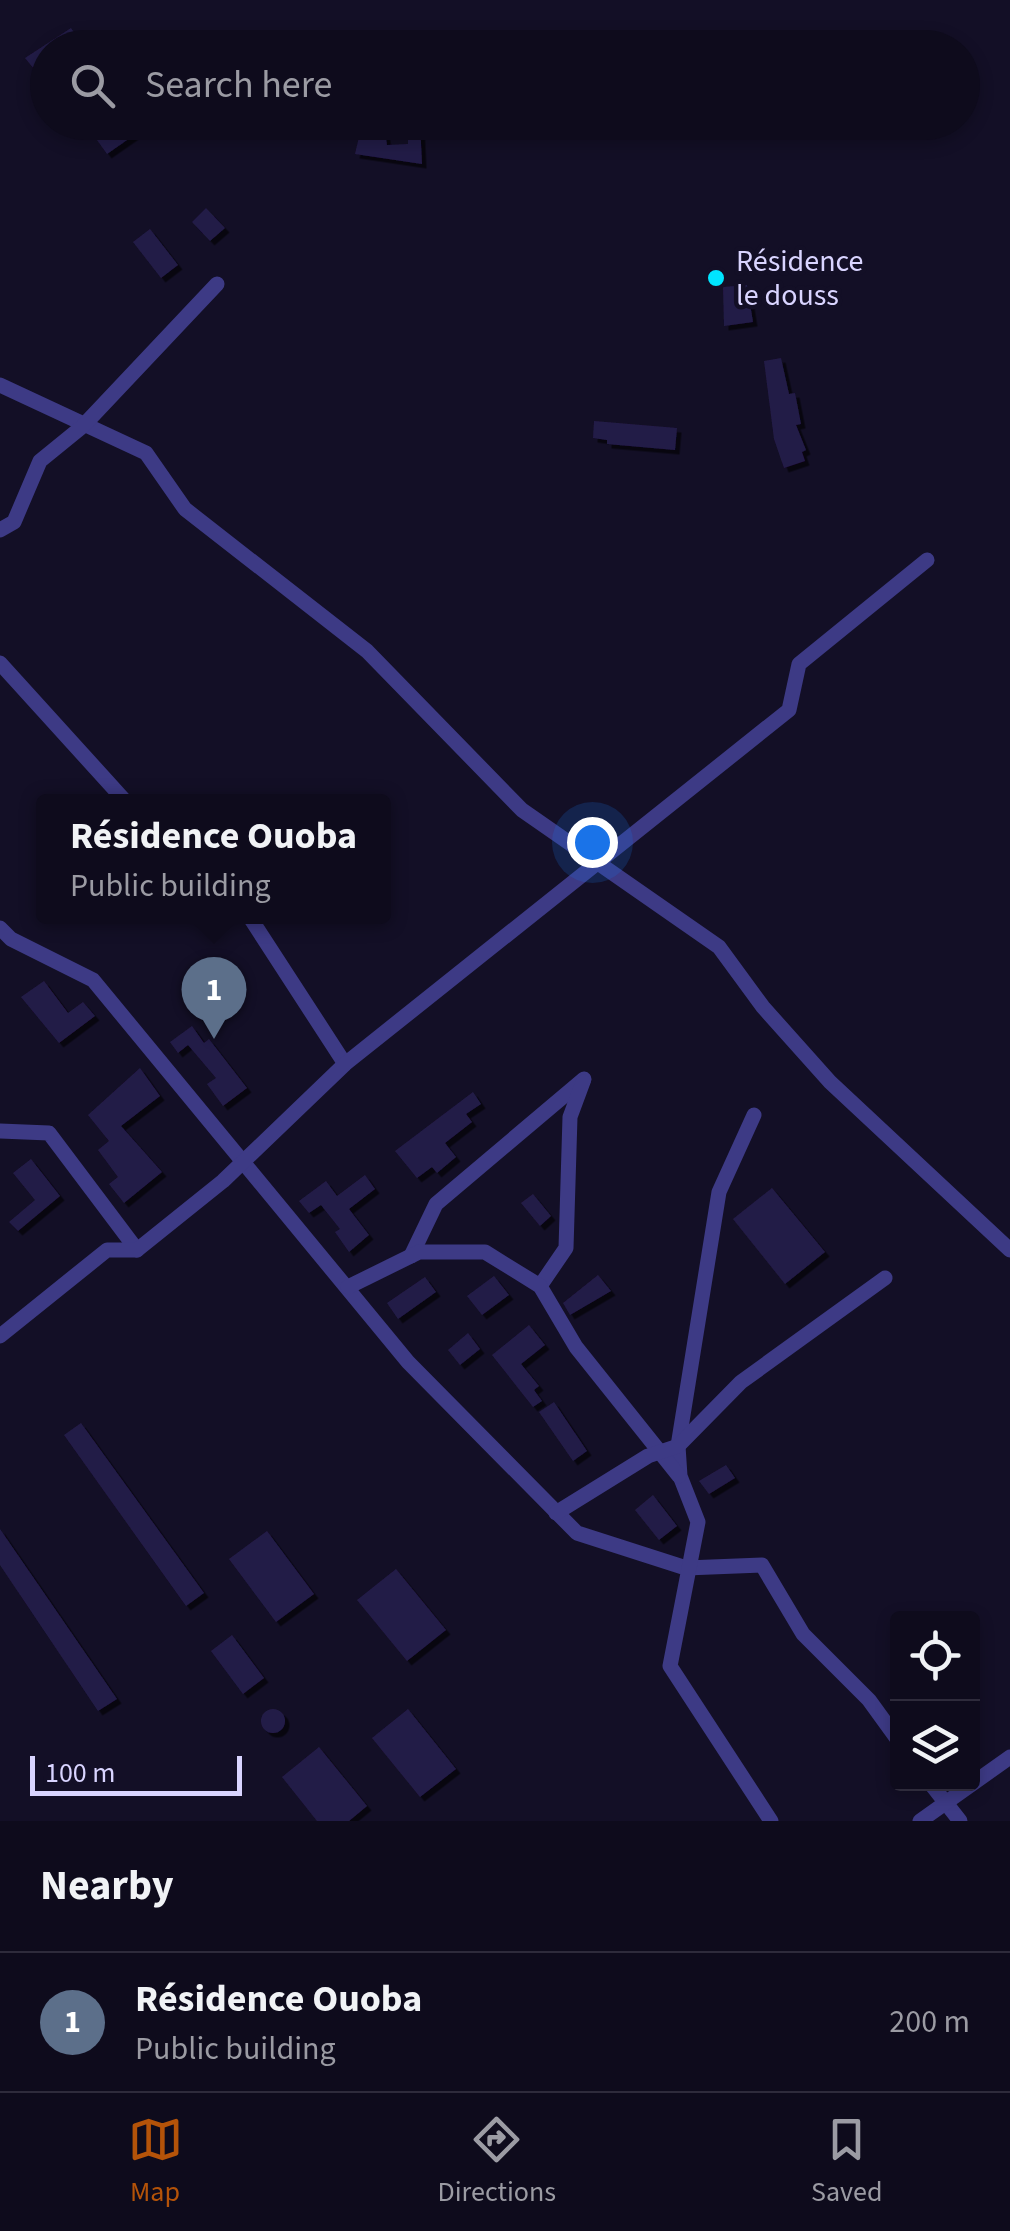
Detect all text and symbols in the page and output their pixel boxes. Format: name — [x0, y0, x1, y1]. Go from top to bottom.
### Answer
search box — [30, 30, 980, 140]
icon: search — [65, 58, 120, 113]
text: Search here — [145, 58, 332, 112]
place label: Résidence le douss — [736, 240, 863, 317]
marker: Résidence le douss — [705, 267, 727, 289]
popup — [36, 794, 391, 924]
text: Résidence Ouoba — [70, 809, 357, 863]
your location — [567, 817, 618, 868]
text: Public building — [70, 863, 271, 909]
pin: 1 — [182, 956, 246, 1039]
map controls — [890, 1611, 980, 1791]
button: locate — [890, 1611, 980, 1701]
button: layers — [890, 1701, 980, 1791]
scale bar — [30, 1751, 242, 1796]
text: 100 m — [45, 1753, 116, 1793]
text: Nearby — [40, 1856, 174, 1916]
text: Résidence Ouoba — [135, 1972, 422, 2026]
text: 1 — [64, 1999, 81, 2045]
text: 200 m — [889, 1999, 970, 2045]
text: Public building — [135, 2026, 336, 2072]
tab: Map — [128, 2112, 183, 2212]
tab: Directions — [438, 2112, 556, 2212]
tab: Saved — [811, 2112, 882, 2212]

